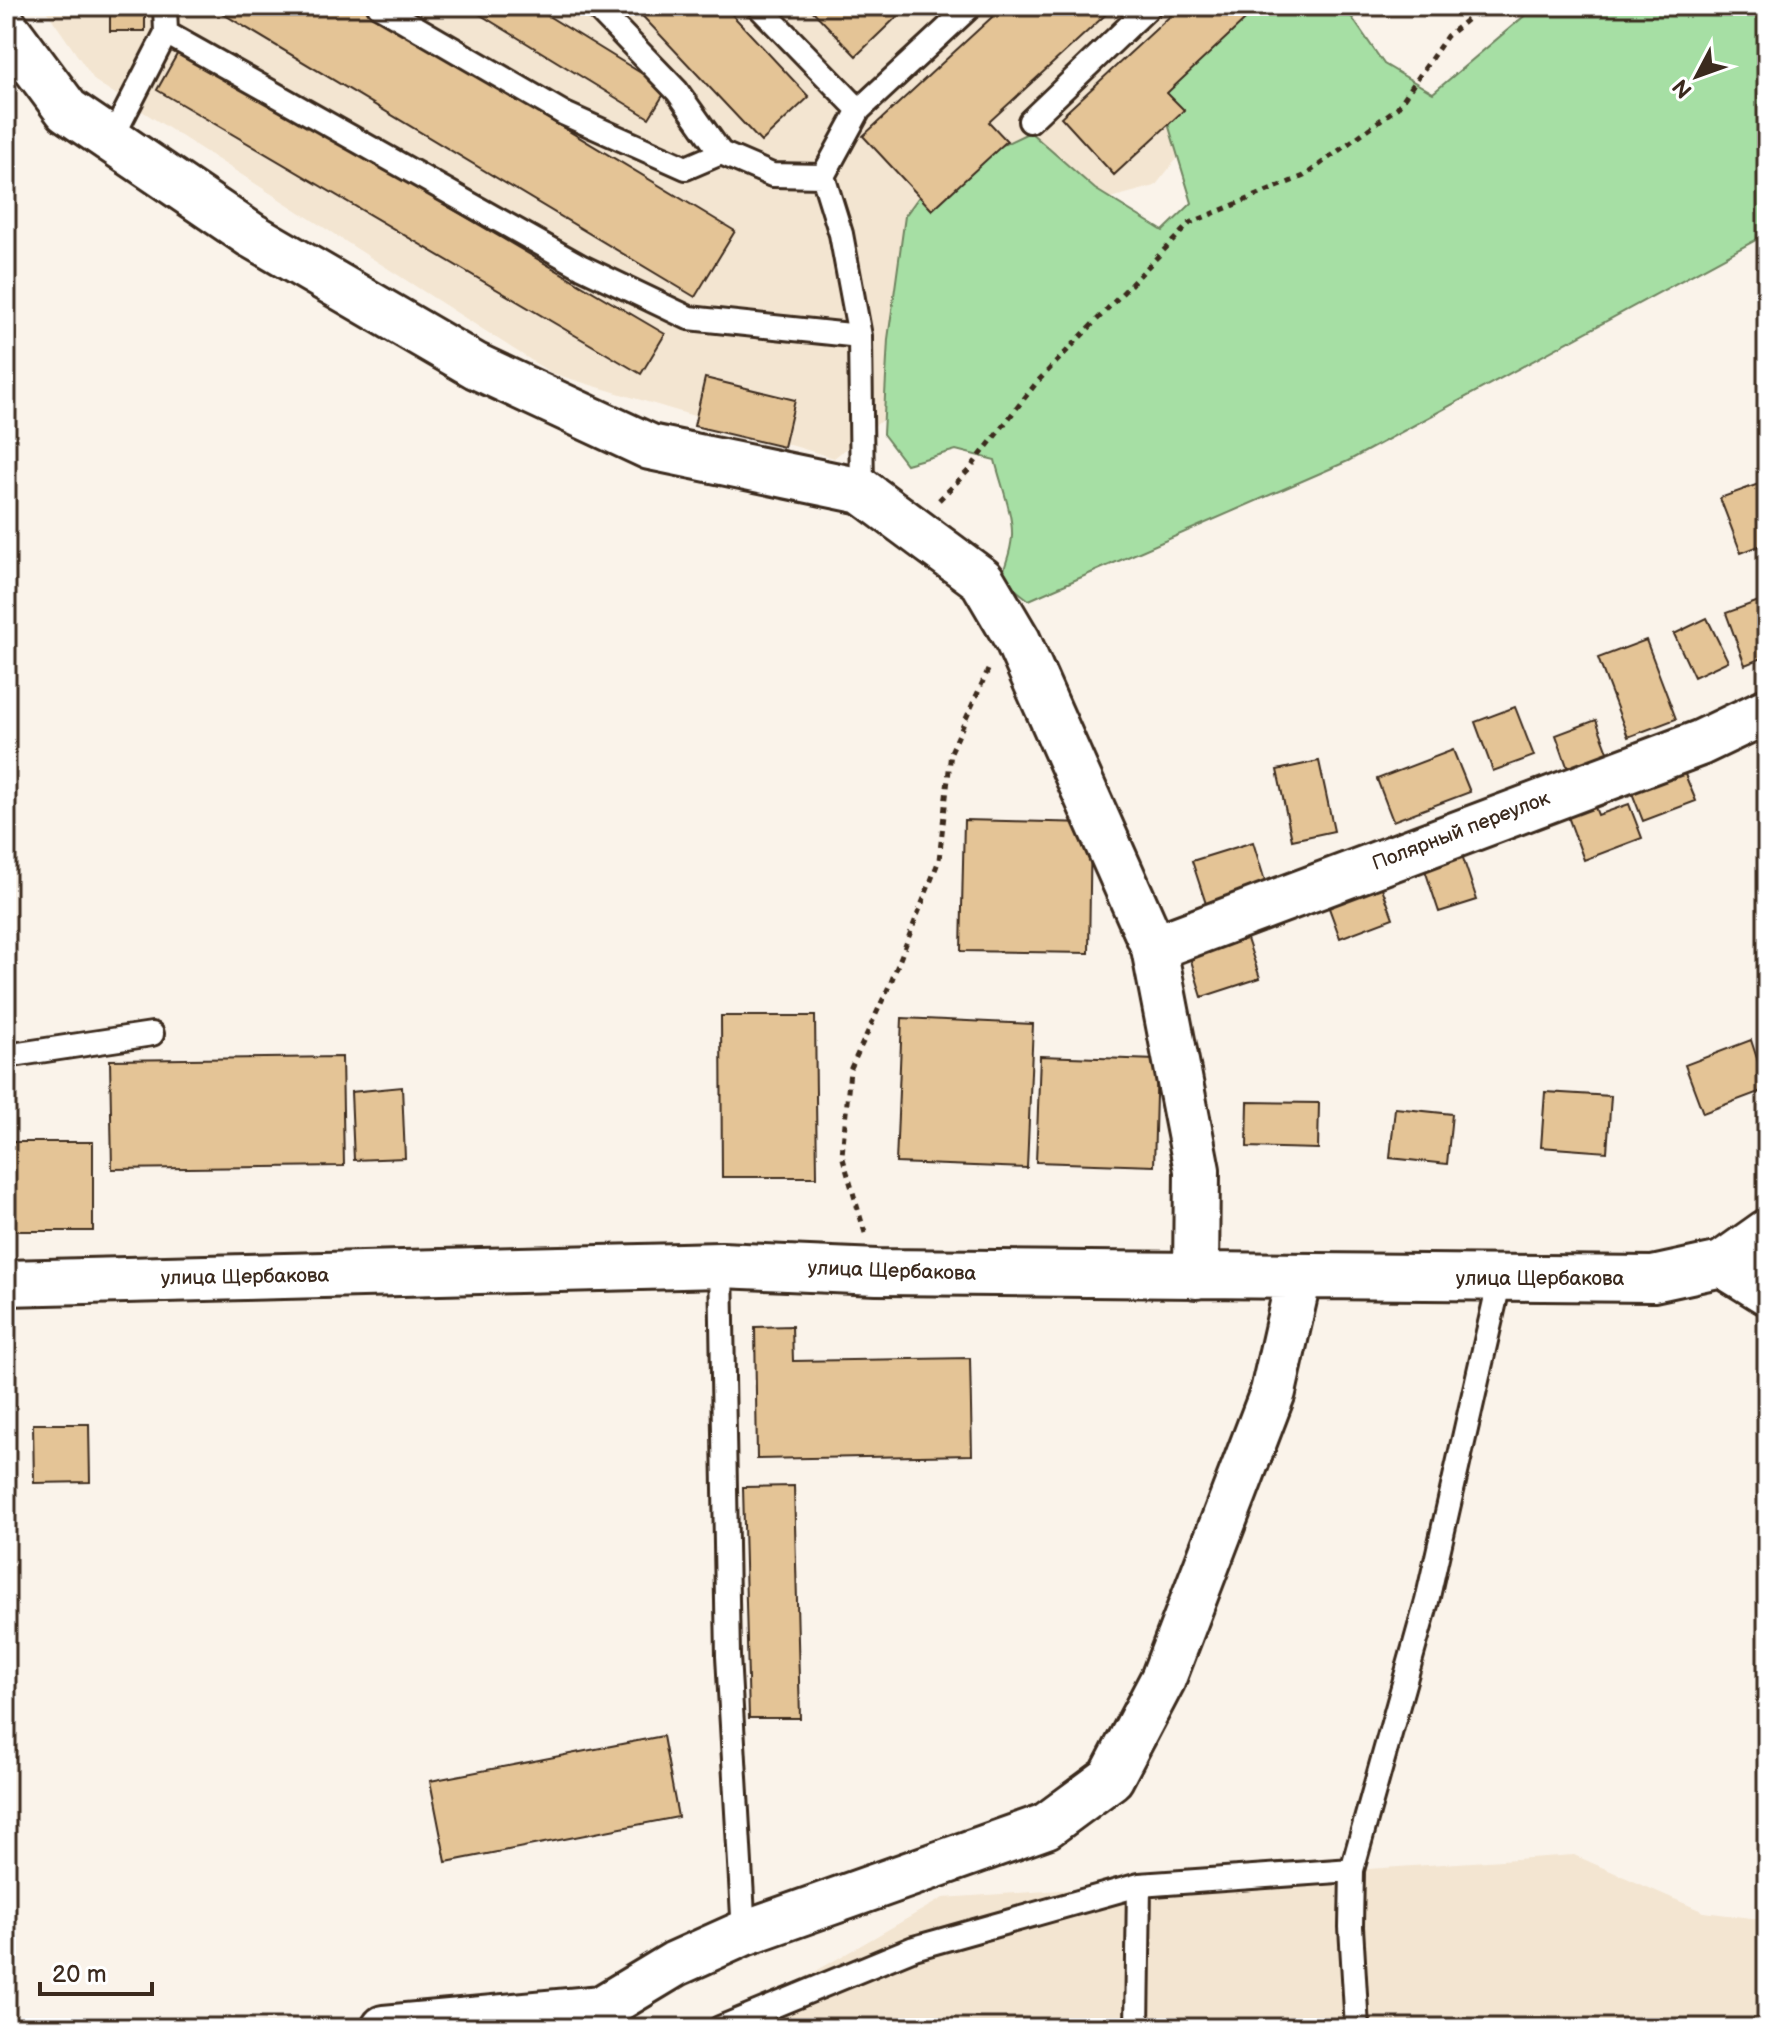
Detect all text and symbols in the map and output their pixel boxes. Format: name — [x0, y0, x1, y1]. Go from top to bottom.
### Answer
north arrow — [1657, 36, 1737, 116]
text: N — [1667, 73, 1699, 103]
street label: Полярный переулок — [1369, 786, 1554, 876]
street label: улица Щербакова — [807, 1256, 977, 1286]
street label: улица Щербакова — [161, 1264, 330, 1290]
street label: улица Щербакова — [1456, 1267, 1624, 1291]
scale bar — [40, 1946, 152, 1996]
text: 20 m — [52, 1960, 107, 1989]

